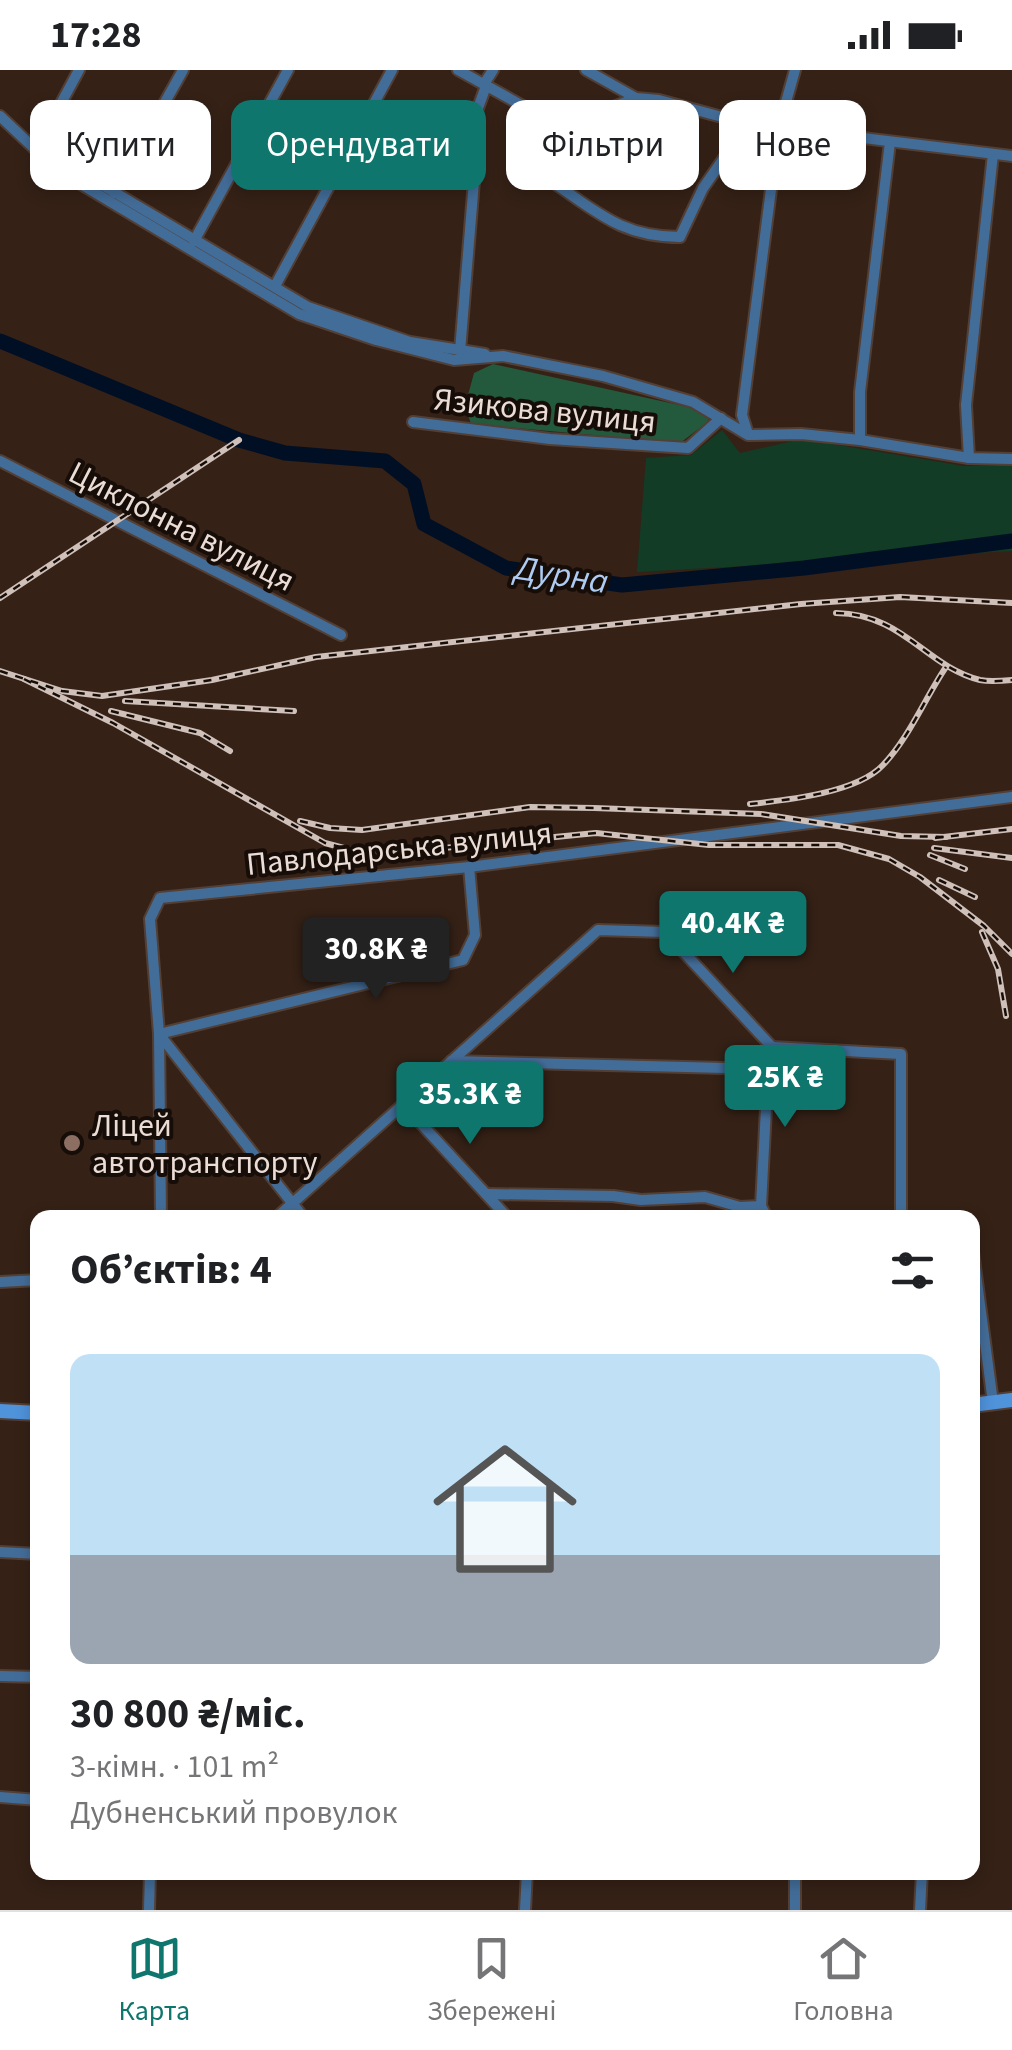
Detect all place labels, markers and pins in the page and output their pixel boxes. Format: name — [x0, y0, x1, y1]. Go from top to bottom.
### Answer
pin: 40.4K ₴ — [641, 891, 825, 976]
pin: 30.8K ₴ — [284, 917, 468, 1002]
pin: 25K ₴ — [715, 1045, 855, 1130]
pin: 35.3K ₴ — [378, 1062, 562, 1147]
place label: Ліцей автотранспорту — [92, 1103, 317, 1186]
marker: Ліцей автотранспорту — [61, 1132, 83, 1154]

